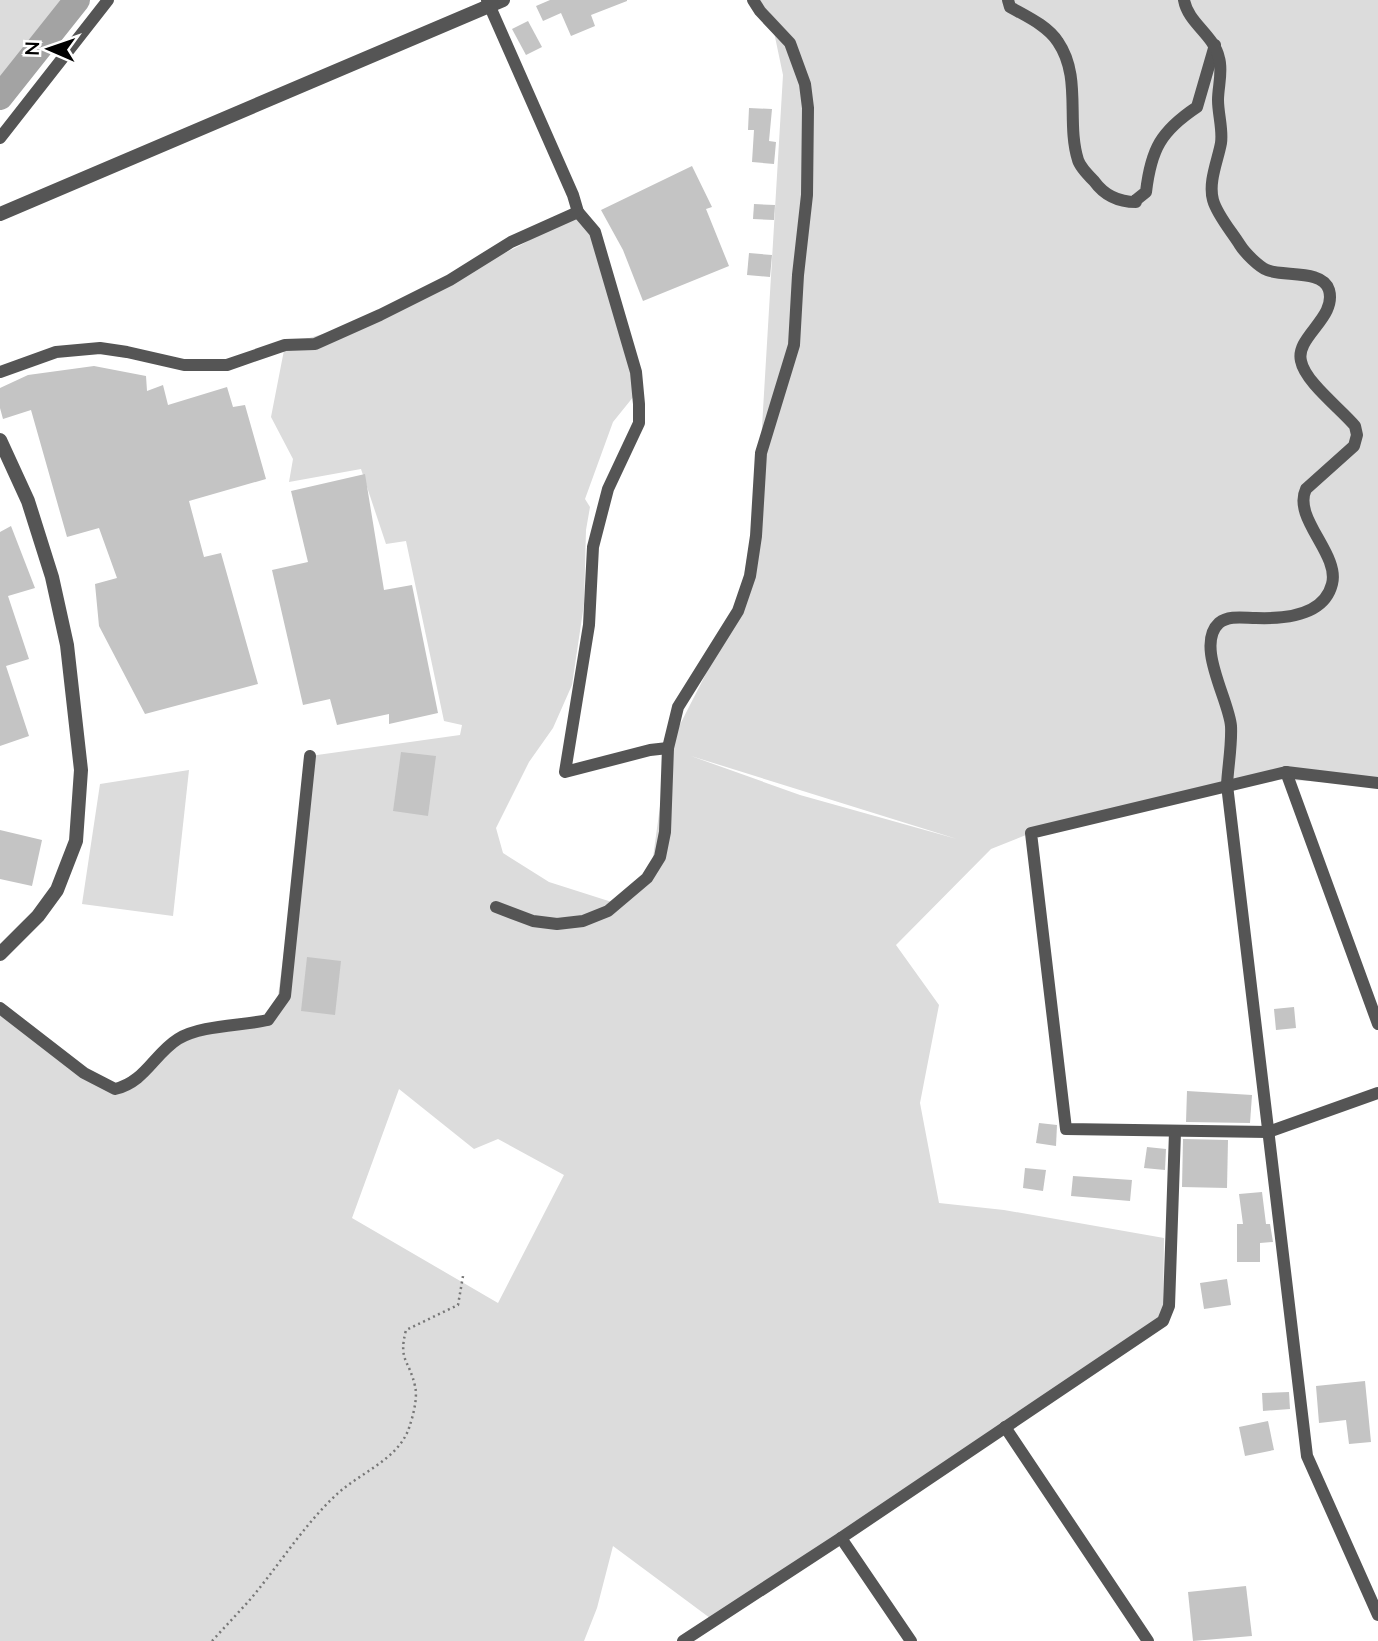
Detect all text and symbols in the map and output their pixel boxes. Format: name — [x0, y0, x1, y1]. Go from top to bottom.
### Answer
north arrow — [14, 14, 84, 84]
text: N — [20, 41, 43, 56]

